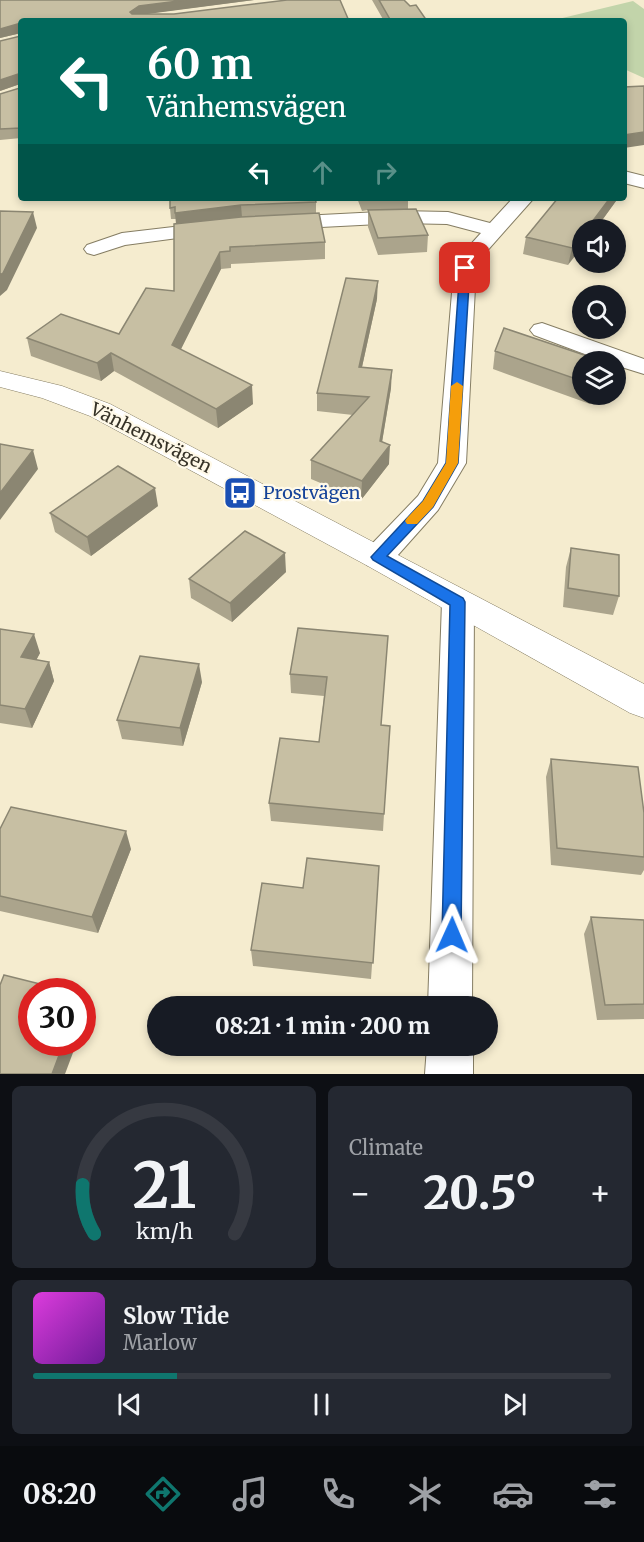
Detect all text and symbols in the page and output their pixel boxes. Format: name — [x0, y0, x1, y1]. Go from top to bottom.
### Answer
text: 60 m — [147, 38, 253, 90]
icon: left — [48, 42, 126, 120]
text: Vänhemsvägen — [147, 90, 346, 124]
icon: left — [243, 156, 276, 189]
icon: ahead — [306, 156, 339, 189]
icon: right — [369, 156, 402, 189]
map controls — [572, 219, 626, 405]
button: sound — [572, 219, 626, 273]
pin — [439, 242, 490, 293]
icon: arrive — [448, 251, 481, 284]
button: search — [572, 285, 626, 339]
button: layers — [572, 351, 626, 405]
street label: Vänhemsvägen — [86, 397, 216, 478]
bus stop icon: Prostvägen — [222, 475, 258, 511]
place label: Prostvägen — [263, 481, 361, 504]
position arrow — [420, 903, 484, 967]
speed limit sign: 30 — [18, 978, 96, 1056]
text: 08:21 · 1 min · 200 m — [215, 1012, 430, 1040]
text: Climate — [349, 1135, 423, 1160]
text: 21 — [132, 1147, 196, 1225]
text: 20.5° — [423, 1165, 537, 1221]
text: − — [349, 1173, 371, 1214]
text: + — [589, 1173, 611, 1214]
text: km/h — [136, 1218, 192, 1245]
text: Slow Tide — [123, 1302, 229, 1330]
text: Marlow — [123, 1330, 197, 1355]
icon: previous — [113, 1388, 146, 1421]
icon: pause — [305, 1388, 338, 1421]
icon: next — [498, 1388, 531, 1421]
icon: directions — [142, 1473, 184, 1515]
icon: music — [229, 1473, 271, 1515]
icon: phone — [317, 1473, 359, 1515]
icon: climate — [404, 1473, 446, 1515]
icon: car — [492, 1473, 534, 1515]
icon: filters — [579, 1473, 621, 1515]
text: 08:20 — [23, 1477, 97, 1511]

